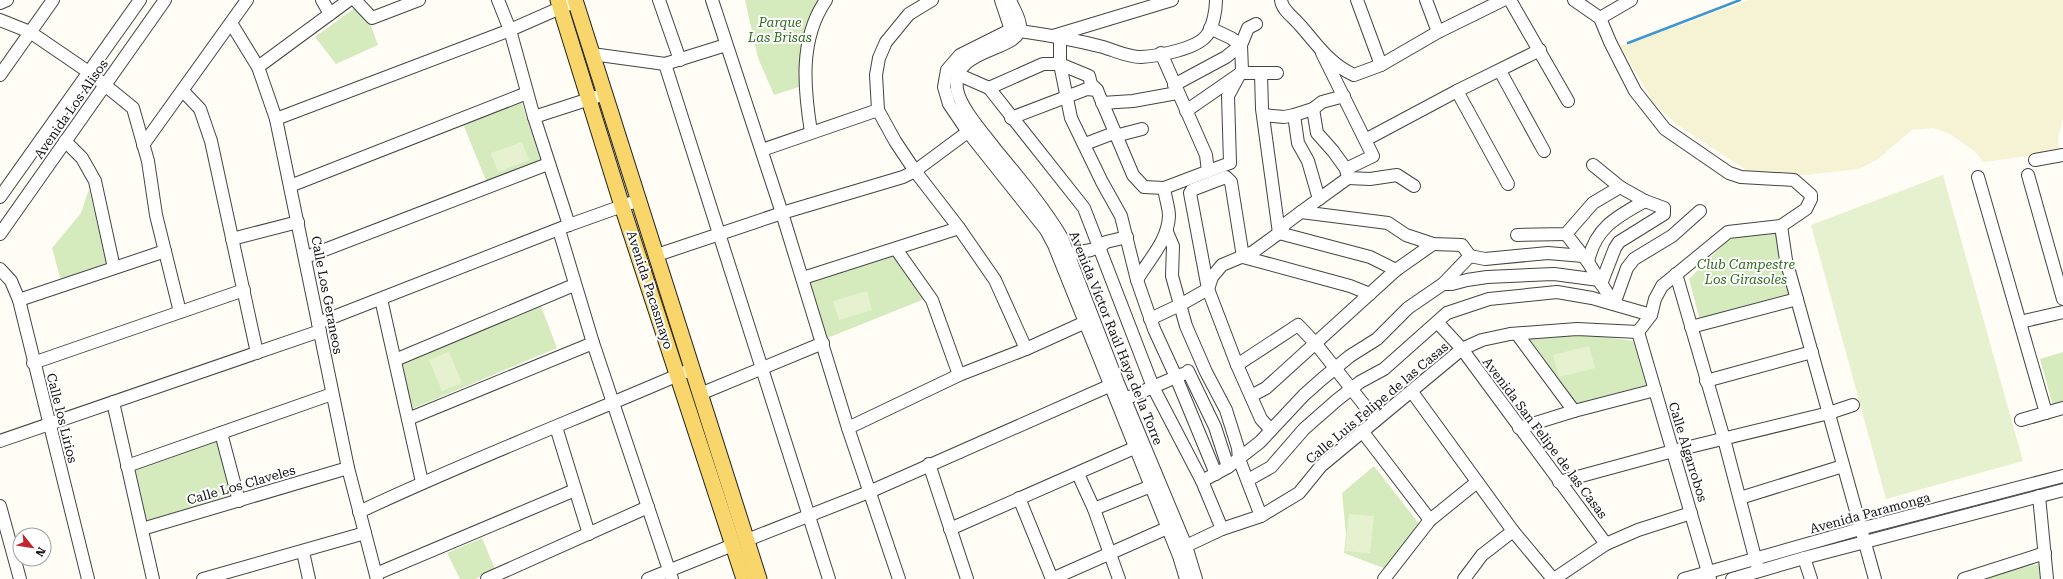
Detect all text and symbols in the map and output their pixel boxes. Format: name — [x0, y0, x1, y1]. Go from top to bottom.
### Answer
park label: Parque Las Brisas — [747, 15, 812, 45]
street label: Avenida Los Alisos — [31, 57, 111, 161]
street label: Avenida Pacasmayo — [624, 229, 676, 351]
street label: Avenida Víctor Raúl Haya de la Torre — [1066, 229, 1166, 447]
street label: Calle Los Geraneos — [308, 235, 346, 355]
park label: Club Campestre Los Girasoles — [1697, 257, 1795, 287]
street label: Calle Luis Felipe de las Casas — [1303, 339, 1451, 467]
street label: Avenida San Felipe de las Casas — [1480, 355, 1610, 521]
street label: Calle los Lirios — [44, 371, 80, 465]
street label: Calle Algarrobos — [1666, 400, 1710, 504]
street label: Calle Los Claveles — [185, 462, 297, 508]
street label: Avenida Paramonga — [1808, 490, 1932, 536]
north arrow — [12, 527, 52, 567]
text: N — [32, 545, 48, 559]

